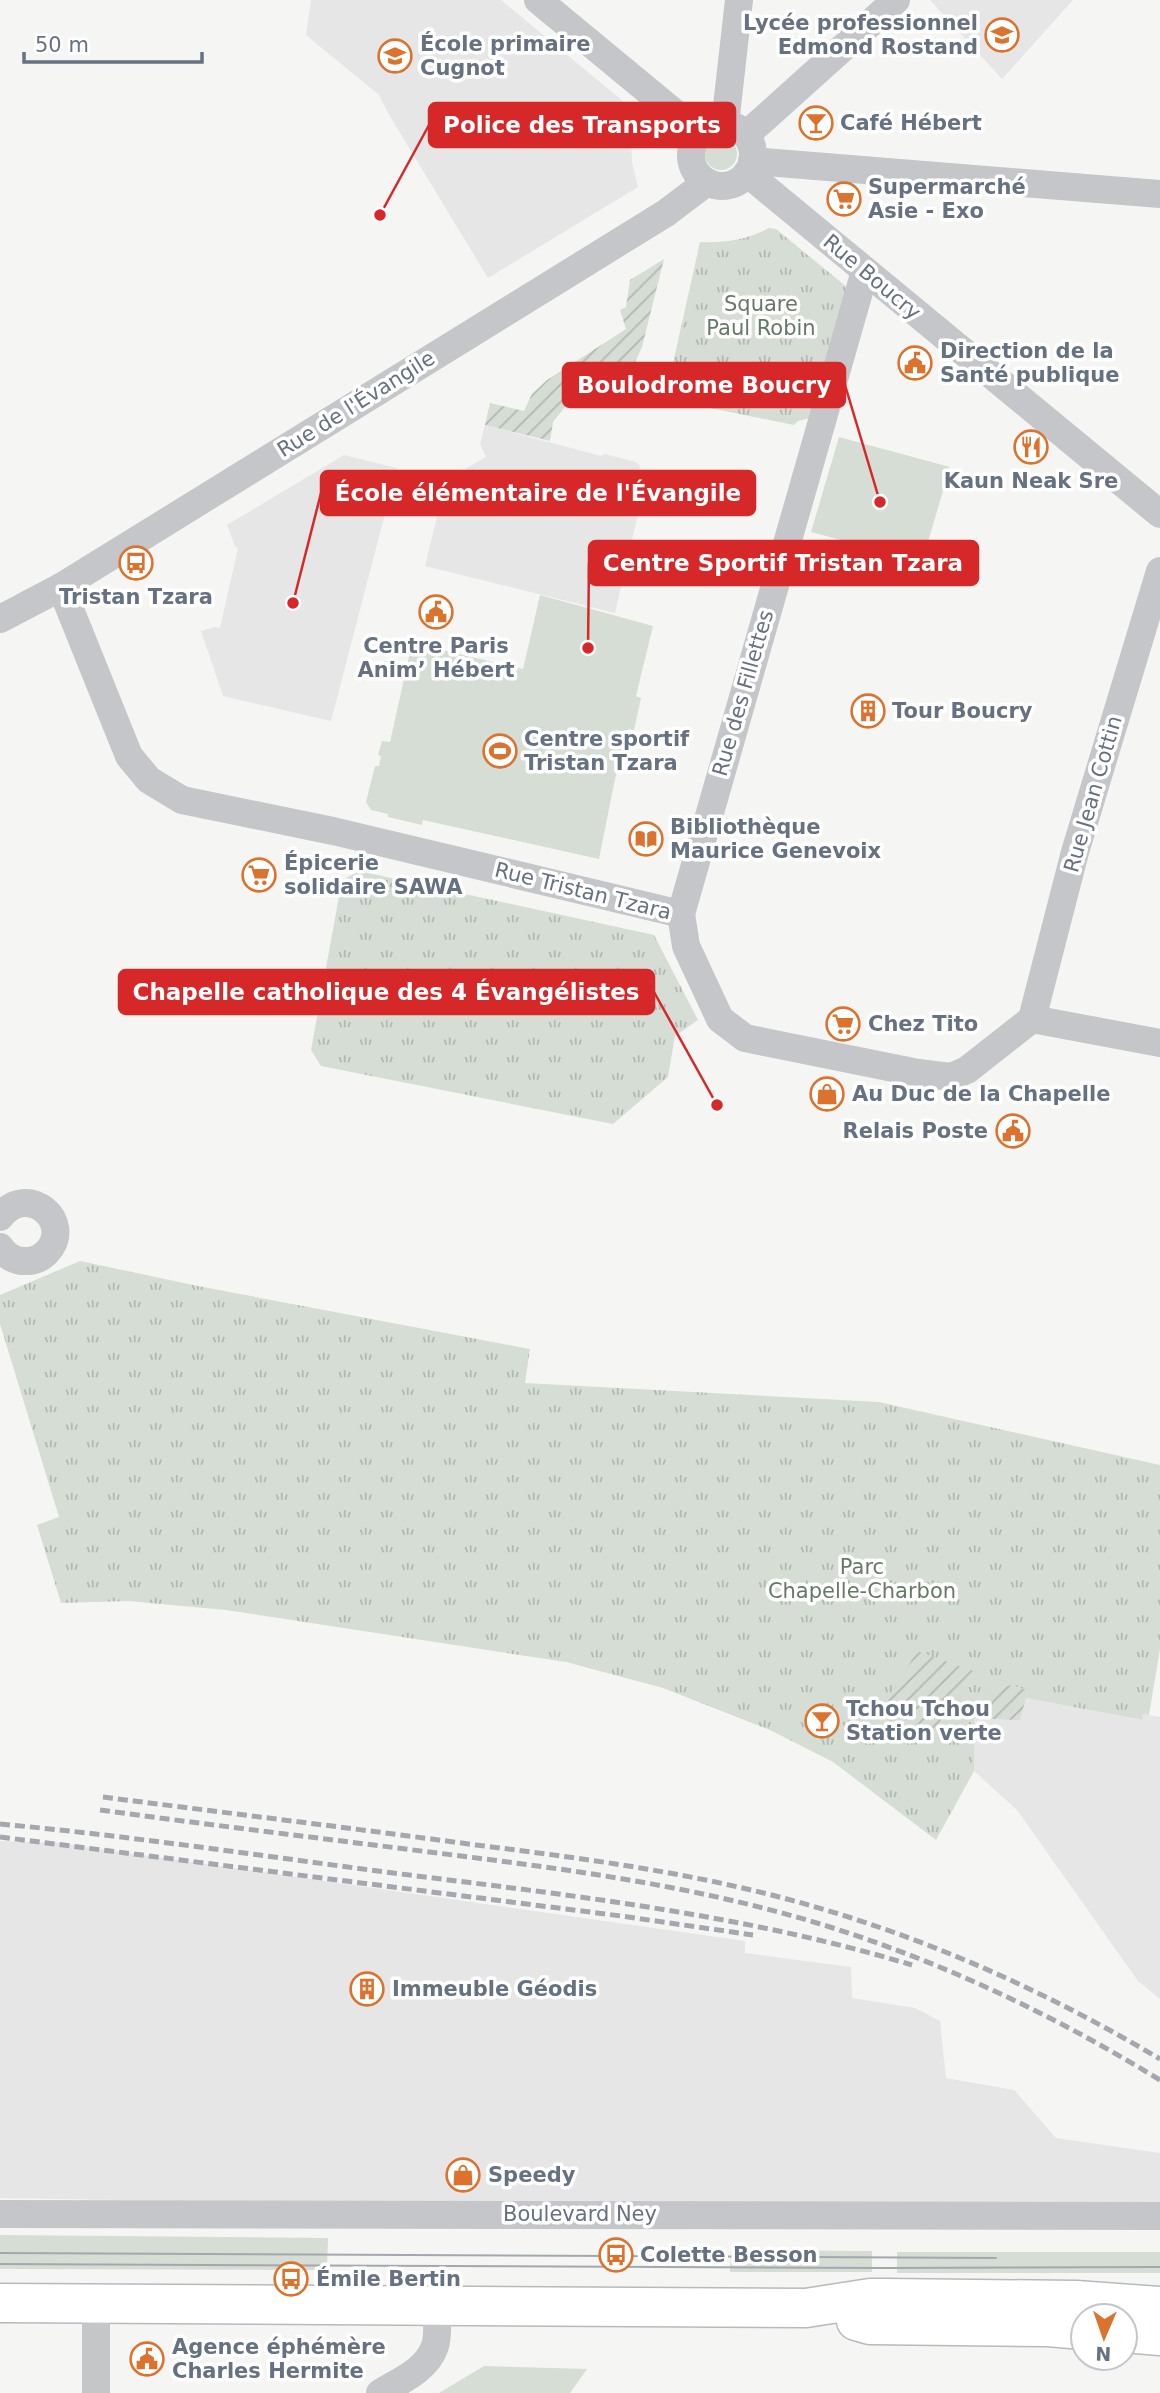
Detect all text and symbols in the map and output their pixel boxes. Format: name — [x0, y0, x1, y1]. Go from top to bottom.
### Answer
place label: Lycée professionnel Edmond Rostand — [743, 11, 978, 59]
school or university icon: Lycée professionnel Edmond Rostand — [983, 16, 1021, 54]
scale bar — [24, 21, 203, 65]
place label: École primaire Cugnot — [420, 31, 590, 80]
text: 50 m — [35, 33, 89, 57]
school or university icon: École primaire Cugnot — [376, 37, 414, 75]
callout: Police des Transports — [429, 103, 735, 147]
bar icon: Café Hébert — [797, 104, 835, 142]
place label: Café Hébert — [840, 111, 982, 135]
text: Police des Transports — [443, 112, 721, 138]
place label: Supermarché Asie - Exo — [868, 175, 1026, 223]
supermarket icon: Supermarché Asie - Exo — [825, 180, 863, 218]
street label: Rue Boucry — [818, 229, 926, 325]
park label: Square Paul Robin — [706, 292, 816, 340]
place label: Direction de la Santé publique — [940, 339, 1119, 387]
public building icon: Direction de la Santé publique — [896, 344, 934, 382]
street label: Rue de l'Évangile — [272, 345, 439, 462]
callout: Boulodrome Boucry — [563, 363, 845, 407]
text: Boulodrome Boucry — [577, 372, 831, 398]
restaurant icon: Kaun Neak Sre — [1012, 428, 1050, 466]
place label: Kaun Neak Sre — [944, 469, 1118, 493]
callout: École élémentaire de l'Évangile — [321, 471, 755, 515]
text: École élémentaire de l'Évangile — [335, 479, 741, 506]
callout: Centre Sportif Tristan Tzara — [589, 541, 978, 585]
bus stop icon: Tristan Tzara — [117, 544, 155, 582]
text: Centre Sportif Tristan Tzara — [603, 550, 963, 576]
place label: Tristan Tzara — [59, 585, 213, 609]
public building icon: Centre Paris Anim’ Hébert — [417, 593, 455, 631]
street label: Rue des Fillettes — [708, 607, 778, 779]
place label: Centre Paris Anim’ Hébert — [357, 634, 515, 682]
building icon: Tour Boucry — [849, 692, 887, 730]
place label: Tour Boucry — [892, 699, 1033, 723]
street label: Rue Jean Cottin — [1059, 713, 1127, 875]
place label: Centre sportif Tristan Tzara — [524, 727, 690, 775]
sports icon: Centre sportif Tristan Tzara — [481, 732, 519, 770]
place label: Bibliothèque Maurice Genevoix — [670, 815, 882, 863]
library icon: Bibliothèque Maurice Genevoix — [627, 820, 665, 858]
place label: Épicerie solidaire SAWA — [284, 850, 463, 899]
supermarket icon: Épicerie solidaire SAWA — [240, 856, 278, 894]
street label: Rue Tristan Tzara — [492, 857, 674, 925]
callout: Chapelle catholique des 4 Évangélistes — [119, 970, 654, 1014]
text: Chapelle catholique des 4 Évangélistes — [133, 978, 639, 1005]
supermarket icon: Chez Tito — [824, 1005, 862, 1043]
place label: Chez Tito — [868, 1012, 978, 1036]
shop icon: Au Duc de la Chapelle — [808, 1075, 846, 1113]
place label: Au Duc de la Chapelle — [852, 1082, 1110, 1106]
public building icon: Relais Poste — [994, 1112, 1032, 1150]
place label: Relais Poste — [843, 1119, 988, 1143]
park label: Parc Chapelle-Charbon — [768, 1555, 956, 1603]
place label: Tchou Tchou Station verte — [846, 1697, 1002, 1745]
bar icon: Tchou Tchou Station verte — [803, 1702, 841, 1740]
building icon: Immeuble Géodis — [348, 1970, 386, 2008]
place label: Immeuble Géodis — [392, 1977, 597, 2001]
shop icon: Speedy — [444, 2156, 482, 2194]
place label: Speedy — [488, 2163, 576, 2187]
street label: Boulevard Ney — [503, 2202, 657, 2226]
bus stop icon: Colette Besson — [597, 2236, 635, 2274]
place label: Colette Besson — [640, 2243, 818, 2267]
bus stop icon: Émile Bertin — [272, 2260, 310, 2298]
place label: Émile Bertin — [316, 2266, 461, 2291]
north arrow — [1069, 2302, 1139, 2372]
place label: Agence éphémère Charles Hermite — [172, 2335, 386, 2383]
public building icon: Agence éphémère Charles Hermite — [128, 2340, 166, 2378]
text: N — [1095, 2343, 1112, 2365]

